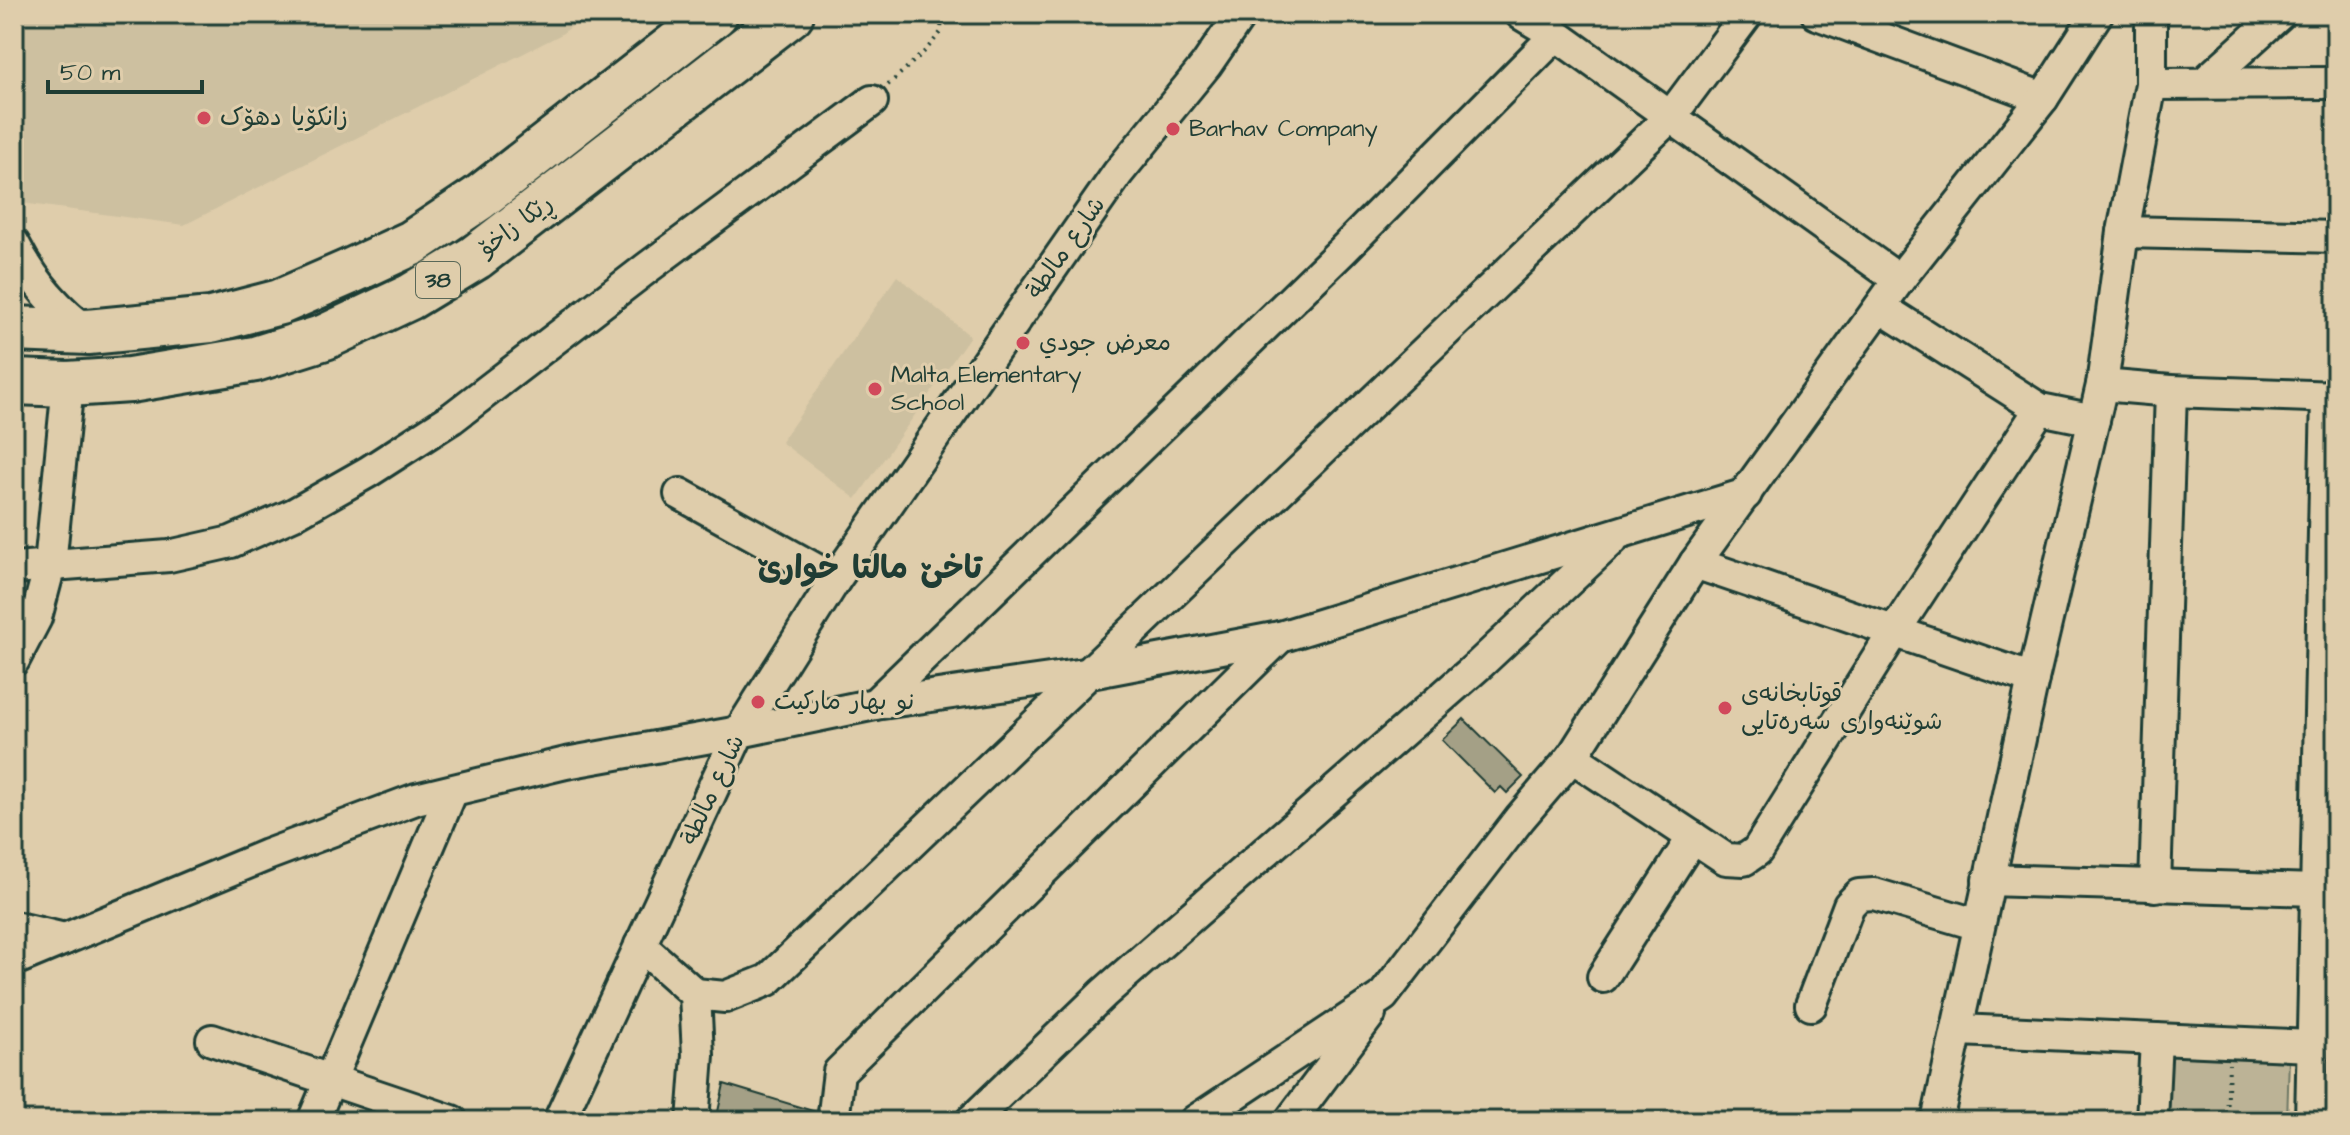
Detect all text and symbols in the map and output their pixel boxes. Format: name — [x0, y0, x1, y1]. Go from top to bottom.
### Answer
scale bar — [48, 44, 202, 94]
text: 50 m — [60, 56, 121, 90]
place label: زانکۆیا دهۆک — [220, 101, 348, 135]
marker: زانکۆیا دهۆک — [195, 109, 213, 127]
place label: Barhav Company — [1189, 112, 1378, 147]
marker: Barhav Company — [1164, 120, 1182, 138]
street label: ڕێکا زاخۆ — [470, 187, 561, 268]
street label: شارع مالطة — [1018, 190, 1114, 306]
road number: 38 — [416, 262, 460, 298]
place label: معرض جودي — [1039, 326, 1171, 360]
marker: معرض جودي — [1014, 334, 1032, 352]
place label: Malta Elementary School — [891, 358, 1081, 420]
marker: Malta Elementary School — [866, 380, 884, 398]
district label: تاخێ مالتا خوارێ — [757, 546, 984, 591]
place label: قوتابخانەی شوێنەواری سەرەتایی — [1741, 677, 1943, 739]
place label: نو بهار ماركيت — [774, 685, 914, 719]
marker: نو بهار ماركيت — [749, 693, 767, 711]
marker: قوتابخانەی شوێنەواری سەرەتایی — [1716, 699, 1734, 717]
street label: شارع مالطة — [673, 729, 753, 851]

